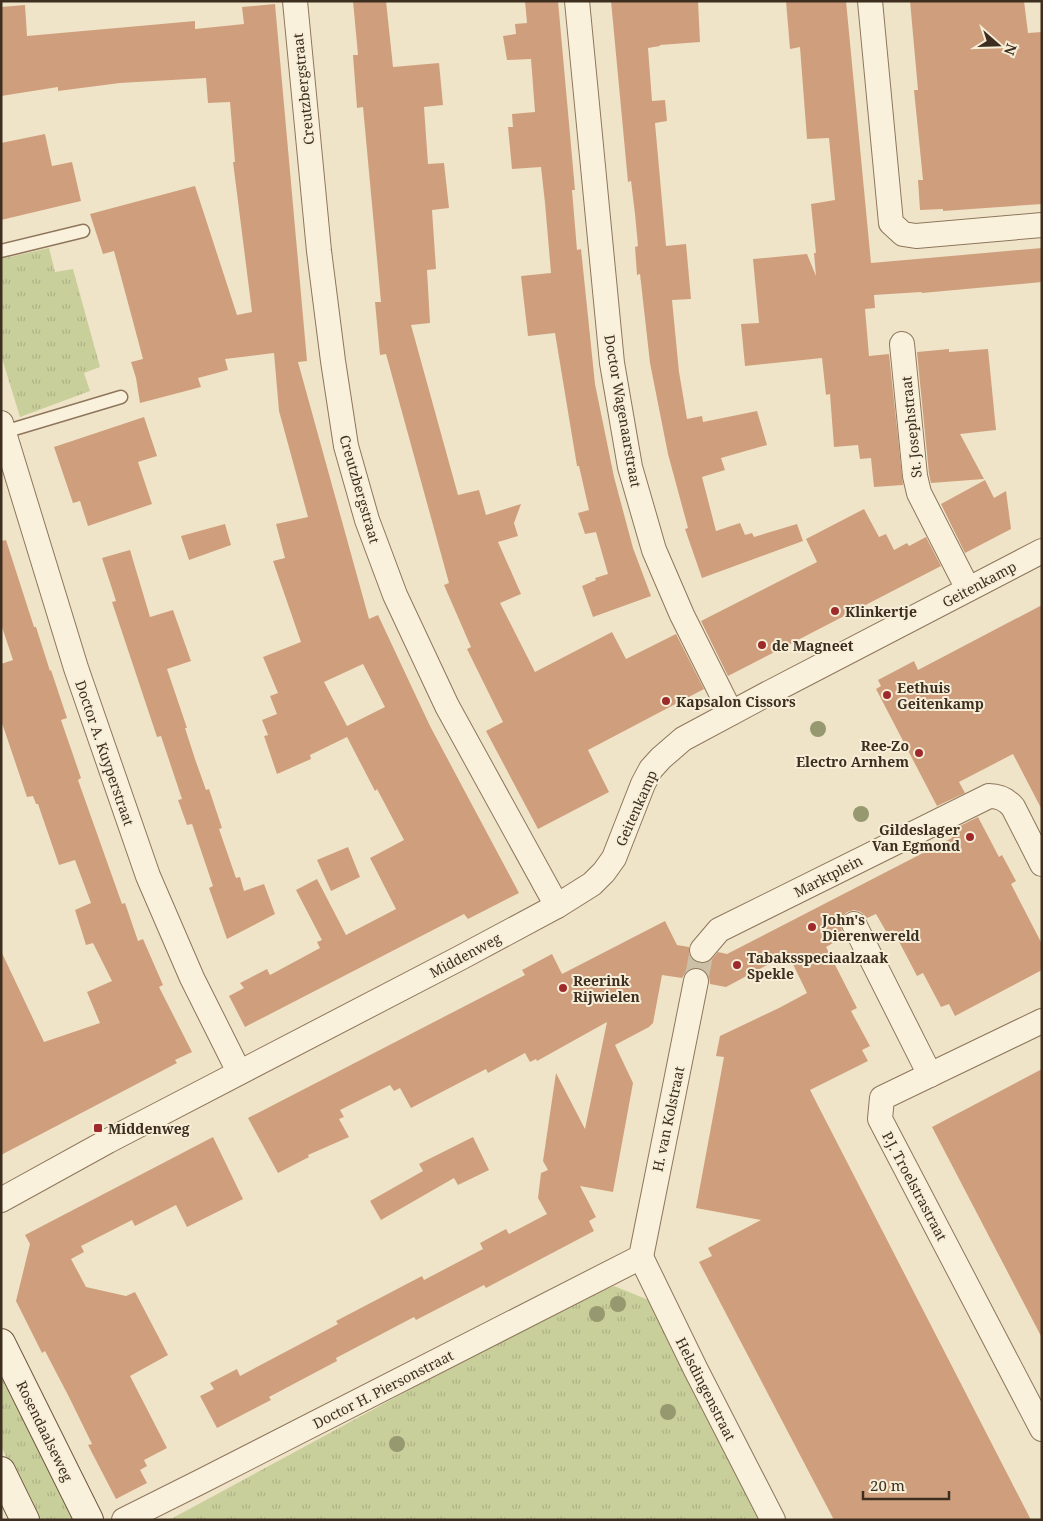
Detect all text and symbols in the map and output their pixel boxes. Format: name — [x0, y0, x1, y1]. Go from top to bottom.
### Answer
north arrow — [973, 20, 1023, 70]
street label: Creutzbergstraat — [288, 32, 318, 146]
text: N — [1000, 41, 1022, 58]
street label: Doctor Wagenaarstraat — [600, 333, 646, 489]
street label: St. Josephstraat — [896, 375, 926, 479]
street label: Creutzbergstraat — [335, 432, 385, 546]
street label: Geitenkamp — [939, 557, 1019, 611]
place label: Klinkertje — [845, 602, 917, 621]
marker: Klinkertje — [829, 605, 841, 617]
place label: de Magneet — [772, 636, 854, 655]
marker: de Magneet — [756, 639, 768, 651]
street label: Doctor A. Kuyperstraat — [71, 678, 139, 828]
place label: Eethuis Geitenkamp — [897, 678, 984, 713]
marker: Eethuis Geitenkamp — [881, 689, 893, 701]
place label: Kapsalon Cissors — [676, 692, 796, 711]
marker: Kapsalon Cissors — [660, 695, 672, 707]
place label: Ree-Zo Electro Arnhem — [796, 736, 909, 771]
marker: Ree-Zo Electro Arnhem — [913, 747, 925, 759]
street label: Geitenkamp — [611, 767, 661, 849]
place label: Gildeslager Van Egmond — [872, 820, 961, 855]
marker: Gildeslager Van Egmond — [964, 831, 976, 843]
street label: Marktplein — [790, 851, 866, 901]
place label: John's Dierenwereld — [821, 910, 920, 945]
marker: John's Dierenwereld — [806, 921, 818, 933]
street label: Middenweg — [426, 928, 504, 982]
place label: Tabaksspeciaalzaak Spekle — [747, 948, 888, 983]
marker: Tabaksspeciaalzaak Spekle — [731, 959, 743, 971]
place label: Reerink Rijwielen — [573, 971, 640, 1006]
marker: Reerink Rijwielen — [557, 982, 569, 994]
street label: H. van Kolstraat — [648, 1065, 688, 1173]
place label: Middenweg — [108, 1119, 190, 1138]
marker: Middenweg — [92, 1122, 104, 1134]
street label: P.J. Troelstrastraat — [878, 1128, 952, 1244]
street label: Helsdingenstraat — [672, 1334, 740, 1444]
street label: Doctor H. Piersonstraat — [309, 1345, 457, 1433]
street label: Rosendaalseweg — [12, 1378, 78, 1485]
scale bar — [863, 1468, 949, 1500]
text: 20 m — [870, 1475, 905, 1495]

